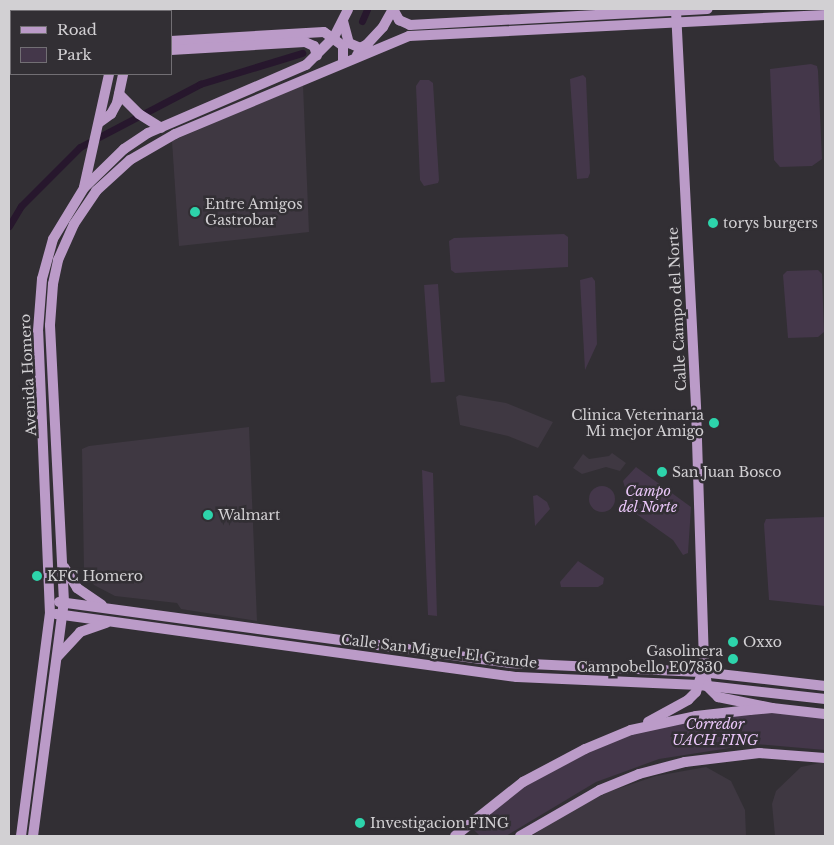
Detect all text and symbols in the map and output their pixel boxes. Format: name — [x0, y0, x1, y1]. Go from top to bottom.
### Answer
legend — [10, 10, 172, 75]
text: Road — [57, 20, 97, 39]
text: Park — [57, 45, 92, 64]
place label: Entre Amigos Gastrobar — [205, 196, 303, 228]
marker: Entre Amigos Gastrobar — [189, 206, 201, 218]
place label: torys burgers — [723, 215, 818, 231]
marker: torys burgers — [707, 217, 719, 229]
street label: Calle Campo del Norte — [664, 227, 690, 391]
street label: Avenida Homero — [16, 313, 40, 437]
place label: Clinica Veterinaria Mi mejor Amigo — [571, 407, 704, 440]
marker: Clinica Veterinaria Mi mejor Amigo — [708, 417, 720, 429]
place label: San Juan Bosco — [672, 464, 781, 480]
marker: San Juan Bosco — [656, 466, 668, 478]
park label: Campo del Norte — [618, 483, 678, 516]
place label: Walmart — [218, 507, 280, 523]
marker: Walmart — [202, 509, 214, 521]
place label: KFC Homero — [47, 568, 143, 584]
marker: KFC Homero — [31, 570, 43, 582]
street label: Calle San Miguel El Grande — [340, 631, 538, 671]
place label: Oxxo — [743, 634, 782, 650]
marker: Oxxo — [727, 636, 739, 648]
place label: Gasolinera Campobello E07830 — [577, 643, 723, 676]
marker: Gasolinera Campobello E07830 — [727, 653, 739, 665]
park label: Corredor UACH FING — [672, 716, 758, 749]
place label: Investigacion FING — [370, 815, 509, 831]
marker: Investigacion FING — [354, 817, 366, 829]

